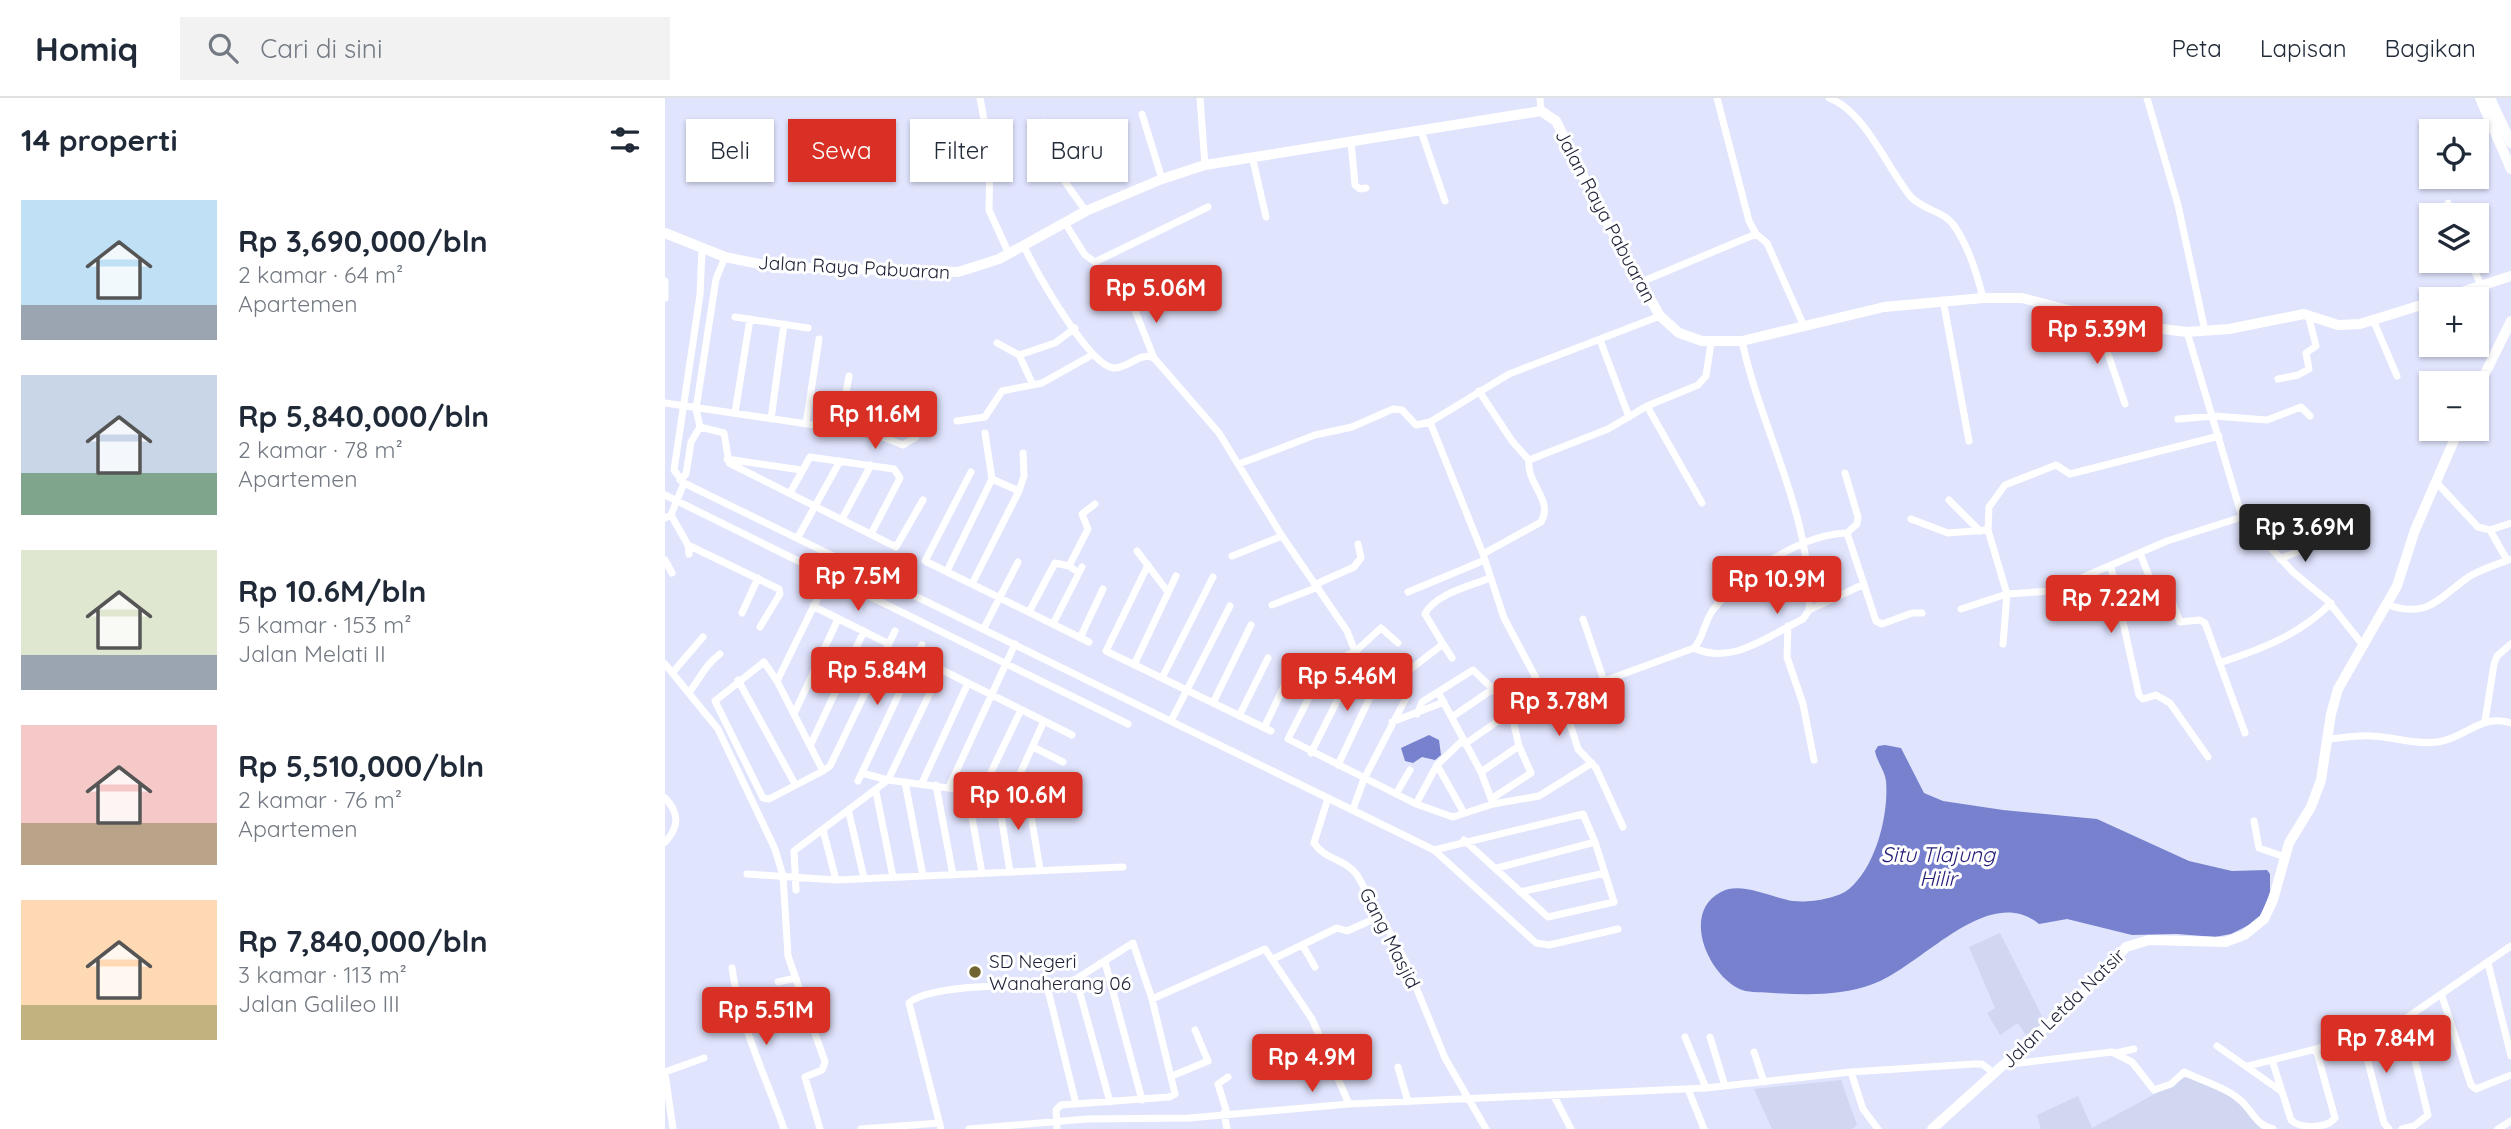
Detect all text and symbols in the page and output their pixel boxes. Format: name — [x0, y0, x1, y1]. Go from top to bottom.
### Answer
search box — [180, 17, 670, 80]
text: Homiq — [35, 28, 138, 69]
icon: search — [204, 29, 242, 67]
text: Cari di sini — [260, 32, 382, 65]
text: Peta — [2171, 33, 2222, 63]
text: Lapisan — [2260, 33, 2347, 63]
text: Bagikan — [2385, 33, 2476, 63]
chip: Beli — [686, 119, 774, 182]
chip: Sewa — [788, 119, 896, 182]
chip: Filter — [910, 119, 1013, 182]
chip: Baru — [1027, 119, 1128, 182]
map controls — [2419, 119, 2489, 441]
button: locate — [2419, 119, 2489, 189]
text: 14 properti — [21, 121, 178, 159]
icon: filters — [606, 121, 644, 159]
street label: Jalan Raya Pabuaran — [1550, 125, 1662, 307]
button: layers — [2419, 203, 2489, 273]
text: Rp 3,690,000/bln — [238, 222, 488, 260]
icon: home — [77, 228, 161, 312]
street label: Jalan Raya Pabuaran — [757, 250, 951, 284]
text: 2 kamar · 64 m² — [238, 260, 403, 289]
pin: Rp 5.06M — [1084, 266, 1228, 325]
text: Rp 5.06M — [1106, 273, 1206, 302]
button: + — [2419, 287, 2489, 357]
text: Apartemen — [238, 289, 358, 318]
pin: Rp 5.39M — [2025, 306, 2169, 366]
text: Rp 5.39M — [2048, 314, 2147, 343]
button: − — [2419, 371, 2489, 441]
pin: Rp 11.6M — [803, 392, 947, 451]
text: Rp 5,840,000/bln — [238, 397, 489, 435]
text: Rp 11.6M — [829, 399, 921, 428]
icon: home — [77, 403, 161, 487]
text: 2 kamar · 78 m² — [238, 435, 403, 464]
text: Apartemen — [238, 464, 358, 493]
pin: Rp 3.69M — [2233, 504, 2377, 564]
text: Rp 3.69M — [2255, 512, 2355, 541]
pin: Rp 7.5M — [793, 554, 923, 613]
pin: Rp 10.9M — [1705, 556, 1849, 616]
text: Rp 7.5M — [815, 561, 901, 590]
text: Rp 10.9M — [1728, 564, 1826, 593]
text: Rp 10.6M/bln — [238, 572, 426, 610]
pin: Rp 7.22M — [2039, 575, 2183, 635]
icon: home — [77, 578, 161, 662]
text: Rp 7.22M — [2062, 583, 2160, 612]
text: 5 kamar · 153 m² — [238, 610, 411, 639]
text: Jalan Melati II — [238, 639, 386, 668]
pin: Rp 5.84M — [805, 648, 949, 707]
pin: Rp 5.46M — [1275, 654, 1419, 713]
text: Rp 5.84M — [827, 655, 927, 684]
text: Rp 5.46M — [1297, 661, 1397, 690]
pin: Rp 3.78M — [1487, 678, 1631, 738]
text: Rp 3.78M — [1510, 686, 1608, 715]
text: Rp 5,510,000/bln — [238, 747, 484, 785]
icon: home — [77, 753, 161, 837]
pin: Rp 10.6M — [946, 772, 1090, 832]
text: Rp 10.6M — [969, 780, 1067, 809]
text: 2 kamar · 76 m² — [238, 785, 402, 814]
text: Apartemen — [238, 814, 358, 843]
water label: Situ Tlajung Hilir — [1881, 841, 1997, 891]
street label: Gang Masjid — [1354, 884, 1426, 992]
text: Rp 7,840,000/bln — [238, 922, 488, 960]
icon: home — [77, 928, 161, 1012]
street label: Jalan Letda Natsir — [1996, 943, 2130, 1073]
place label: SD Negeri Wanaherang 06 — [989, 949, 1131, 995]
text: 3 kamar · 113 m² — [238, 960, 407, 989]
marker: SD Negeri Wanaherang 06 — [967, 964, 983, 980]
pin: Rp 5.51M — [694, 988, 838, 1047]
text: Jalan Galileo III — [238, 989, 400, 1018]
text: Rp 5.51M — [718, 995, 814, 1024]
pin: Rp 7.84M — [2314, 1016, 2458, 1075]
text: Rp 7.84M — [2337, 1023, 2435, 1052]
pin: Rp 4.9M — [1247, 1034, 1377, 1094]
text: Rp 4.9M — [1268, 1042, 1356, 1071]

